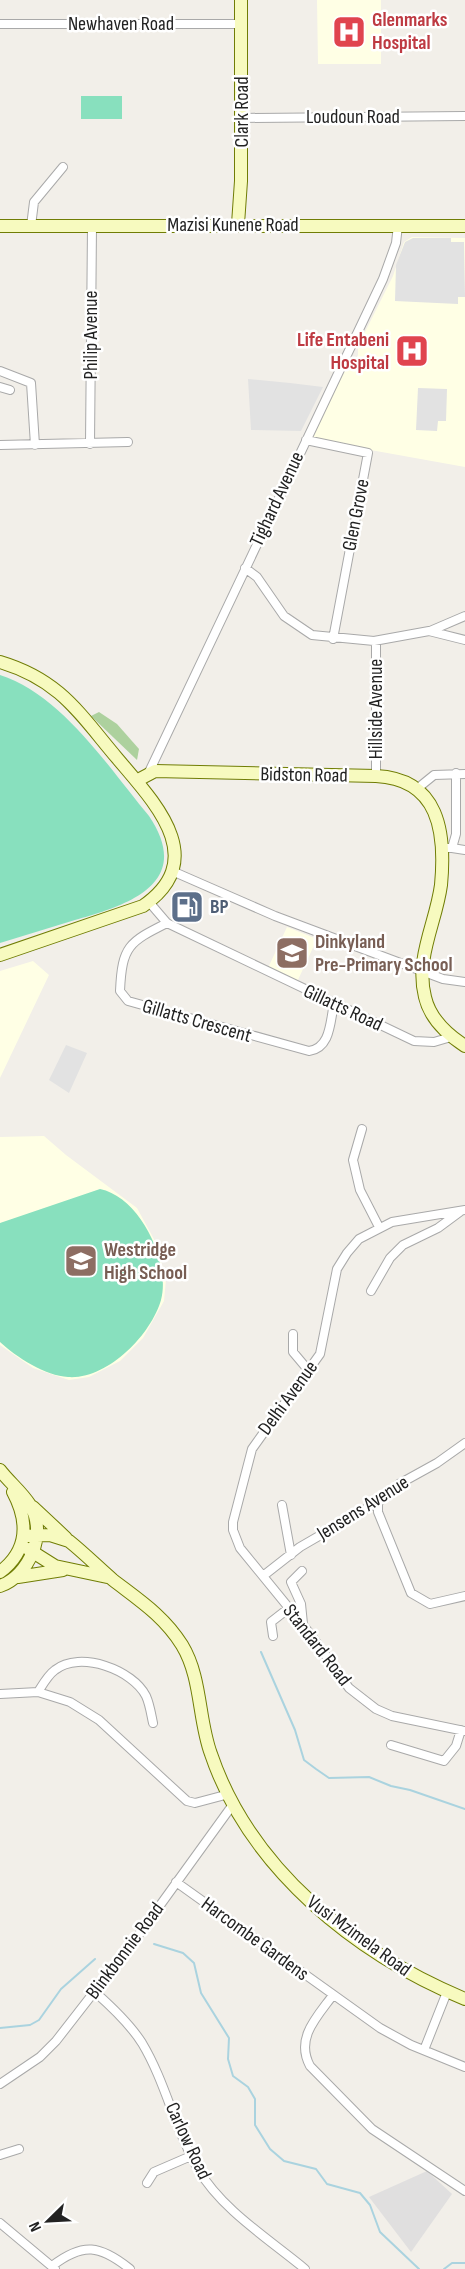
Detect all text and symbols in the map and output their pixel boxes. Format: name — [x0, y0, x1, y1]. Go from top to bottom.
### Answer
place label: Glenmarks Hospital — [372, 8, 448, 55]
street label: Newhaven Road — [68, 12, 174, 36]
hospital icon: Glenmarks Hospital — [331, 14, 367, 50]
street label: Clark Road — [230, 77, 254, 148]
street label: Loudoun Road — [306, 105, 400, 129]
street label: Mazisi Kunene Road — [167, 213, 299, 237]
street label: Philip Avenue — [79, 291, 103, 379]
place label: Life Entabeni Hospital — [297, 328, 389, 375]
hospital icon: Life Entabeni Hospital — [394, 333, 430, 369]
street label: Tighard Avenue — [245, 448, 309, 550]
street label: Glen Grove — [337, 477, 375, 553]
street label: Hillside Avenue — [364, 659, 388, 759]
street label: Bidston Road — [260, 762, 348, 788]
fuel station icon: BP — [169, 889, 205, 925]
place label: BP — [210, 895, 229, 919]
place label: Dinkyland Pre-Primary School — [315, 930, 452, 977]
school or university icon: Dinkyland Pre-Primary School — [274, 935, 310, 971]
street label: Gillatts Road — [300, 979, 386, 1037]
street label: Gillatts Crescent — [140, 994, 254, 1048]
place label: Westridge High School — [104, 1238, 187, 1285]
school or university icon: Westridge High School — [63, 1243, 99, 1279]
street label: Delhi Avenue — [253, 1356, 323, 1440]
street label: Jensens Avenue — [312, 1470, 413, 1546]
street label: Standard Road — [278, 1599, 356, 1691]
street label: Vusi Mzimela Road — [302, 1890, 416, 1982]
street label: Harcombe Gardens — [197, 1892, 313, 1986]
street label: Blinkbonnie Road — [81, 1898, 169, 2004]
street label: Carlow Road — [160, 2099, 216, 2183]
north arrow — [18, 2191, 78, 2251]
text: N — [25, 2219, 46, 2234]

